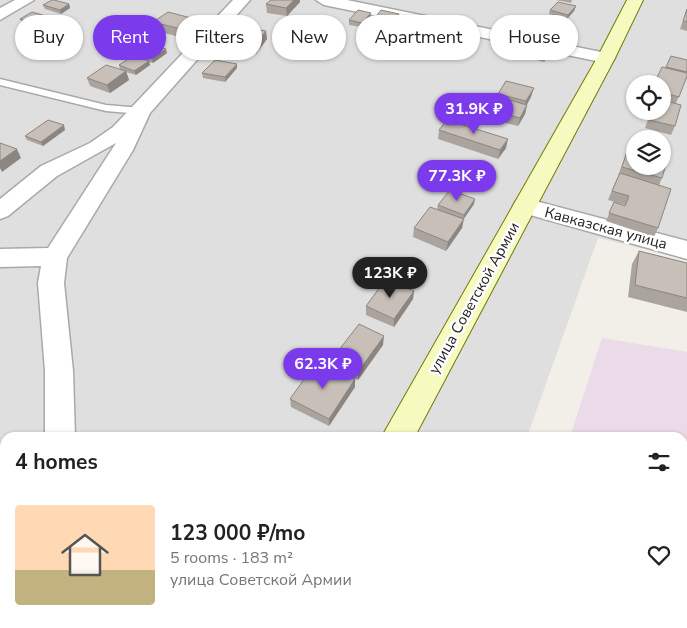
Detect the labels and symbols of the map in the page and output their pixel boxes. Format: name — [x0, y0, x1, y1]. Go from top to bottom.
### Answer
pin: 31.9K ₽ — [428, 92, 520, 135]
pin: 77.3K ₽ — [411, 160, 503, 202]
street label: Кавказская улица — [542, 202, 670, 254]
street label: улица Советской Армии — [424, 219, 524, 377]
pin: 123K ₽ — [349, 256, 431, 299]
pin: 62.3K ₽ — [277, 348, 369, 390]

